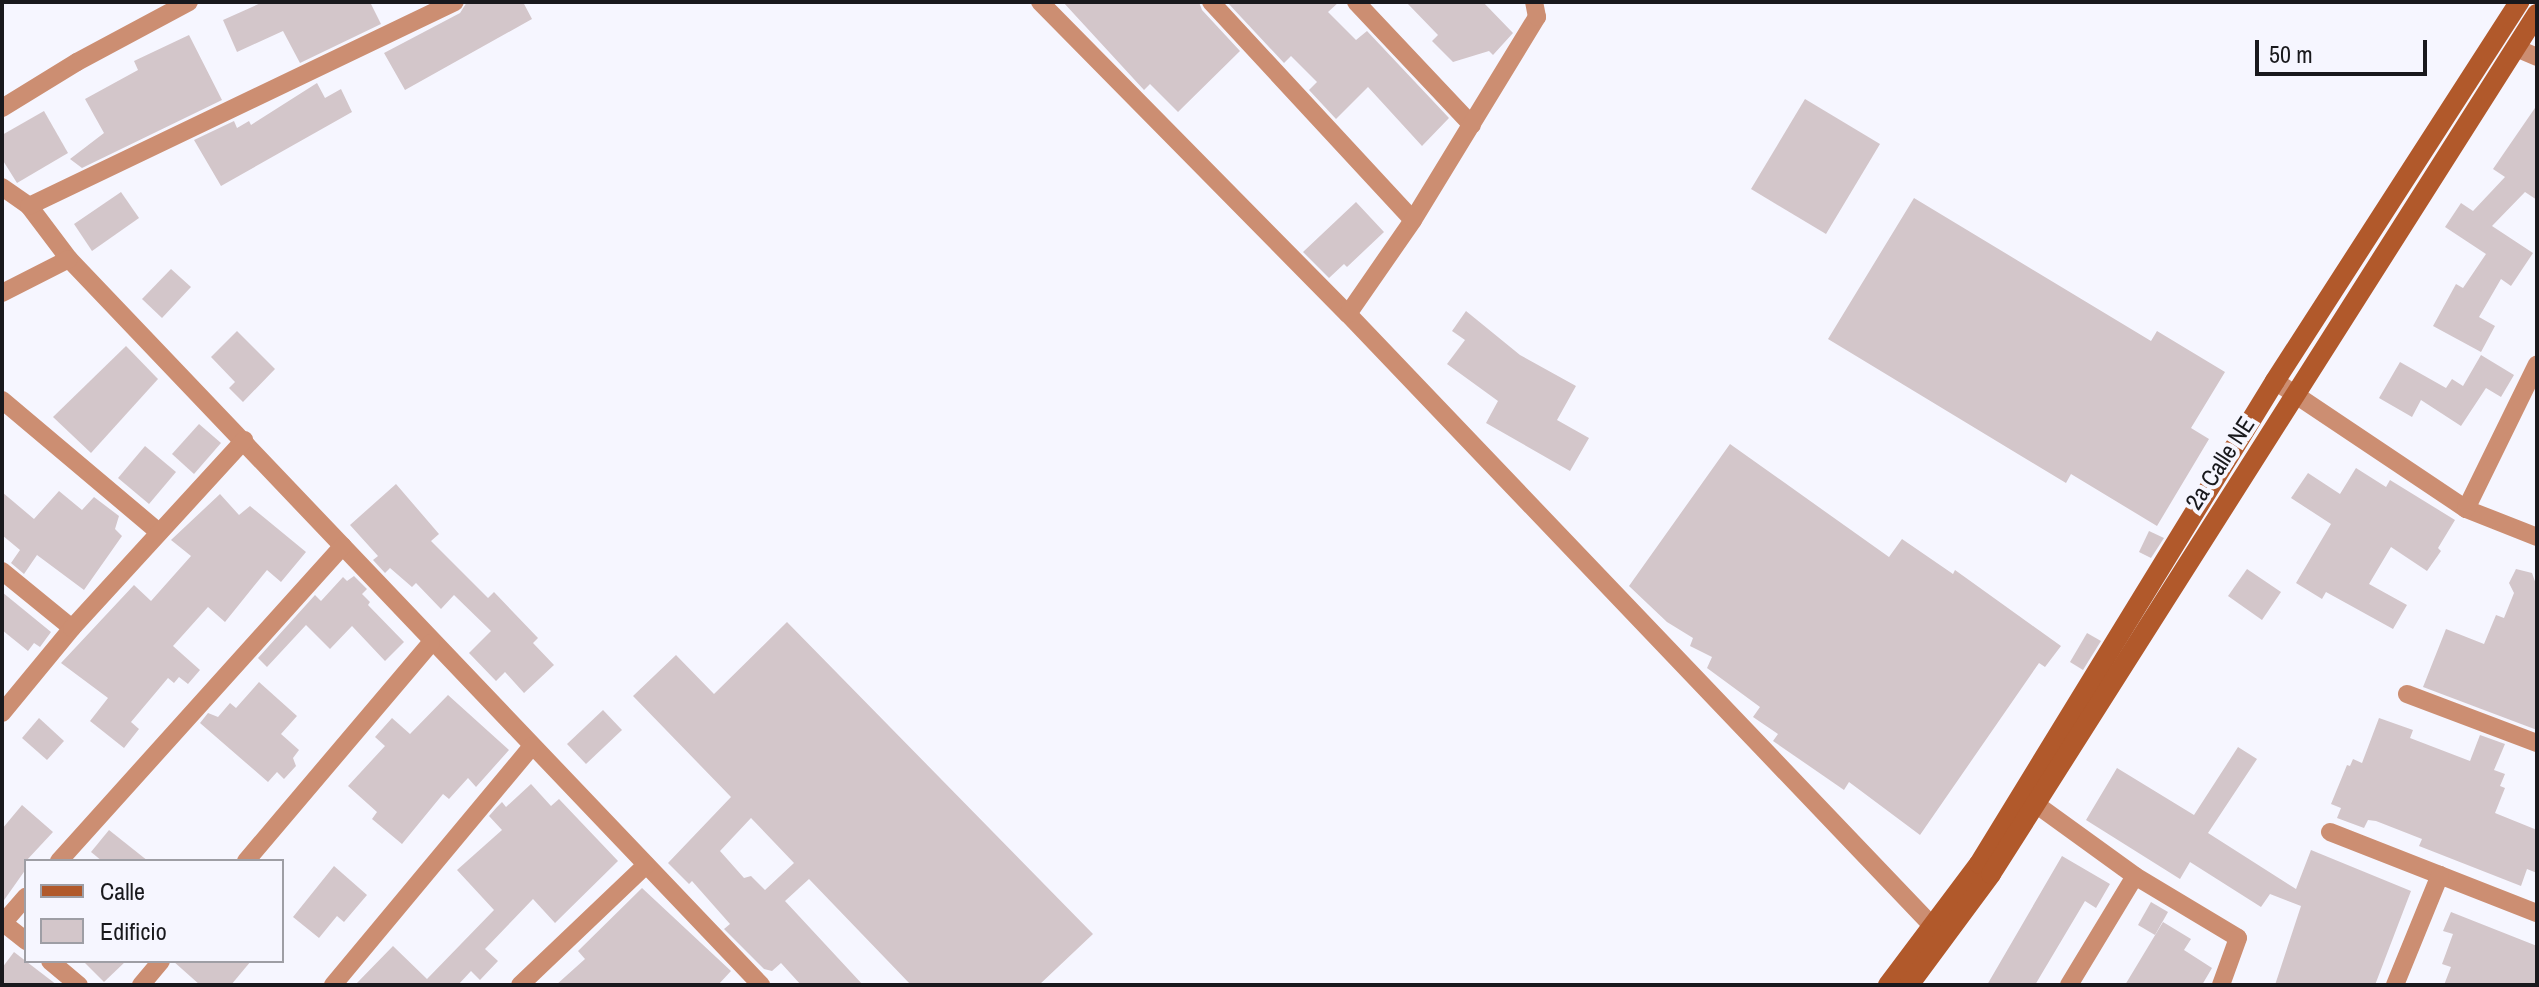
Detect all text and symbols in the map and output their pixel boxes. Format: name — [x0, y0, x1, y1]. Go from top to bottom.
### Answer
scale bar — [2259, 24, 2431, 74]
text: 50 m — [2269, 38, 2313, 70]
street label: 2a Calle NE — [2179, 411, 2261, 515]
legend — [24, 859, 284, 963]
text: Calle — [100, 875, 145, 907]
text: Edificio — [100, 915, 167, 947]

